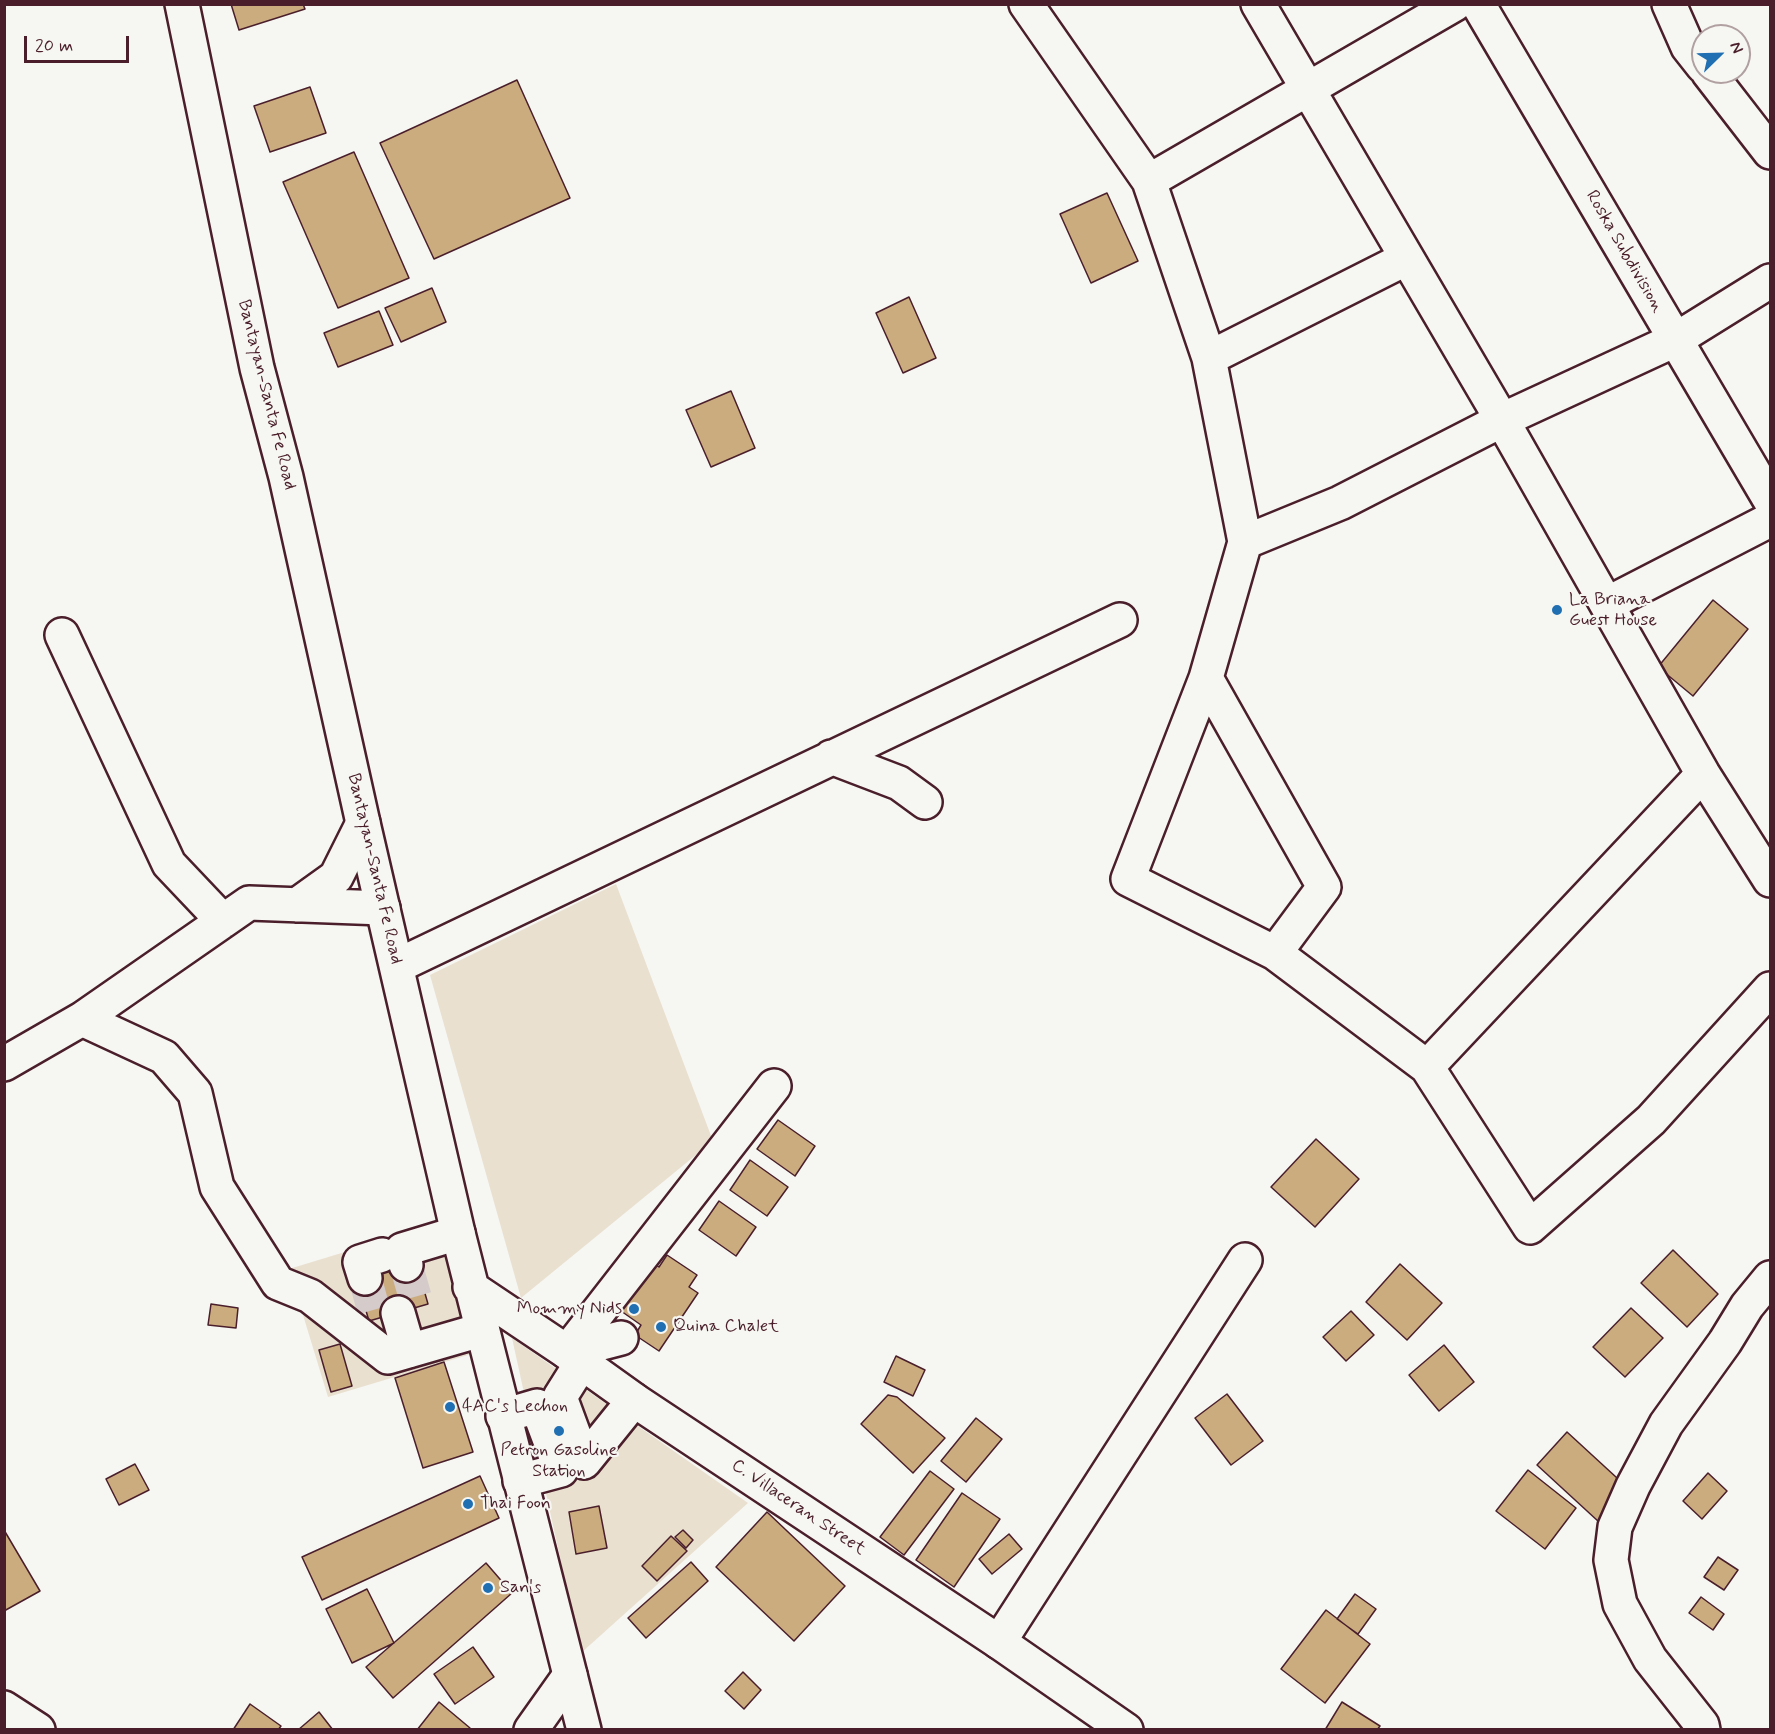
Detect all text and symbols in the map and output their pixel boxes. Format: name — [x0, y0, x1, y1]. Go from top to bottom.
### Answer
scale bar — [27, 24, 132, 62]
north arrow — [1691, 24, 1751, 84]
text: 20 m — [35, 34, 73, 58]
text: N — [1724, 39, 1748, 57]
street label: Roska Subdivision — [1580, 187, 1668, 317]
street label: Bantayan-Santa Fe Road — [232, 298, 300, 492]
place label: La Briana Guest House — [1569, 589, 1657, 632]
marker: La Briana Guest House — [1550, 603, 1564, 617]
street label: Bantayan-Santa Fe Road — [342, 772, 406, 966]
place label: Mommy Nids — [517, 1298, 622, 1320]
marker: Mommy Nids — [627, 1302, 641, 1316]
place label: Quina Chalet — [673, 1316, 779, 1338]
marker: Quina Chalet — [654, 1320, 668, 1334]
place label: 4AC's Lechon — [462, 1396, 568, 1418]
marker: 4AC's Lechon — [443, 1400, 457, 1414]
marker: Petron Gasoline Station — [552, 1424, 566, 1438]
place label: Petron Gasoline Station — [501, 1440, 617, 1482]
street label: C. Villaceran Street — [727, 1455, 869, 1561]
place label: Thai Foon — [480, 1493, 551, 1515]
marker: Thai Foon — [461, 1497, 475, 1511]
place label: San's — [500, 1577, 541, 1599]
marker: San's — [481, 1581, 495, 1595]

